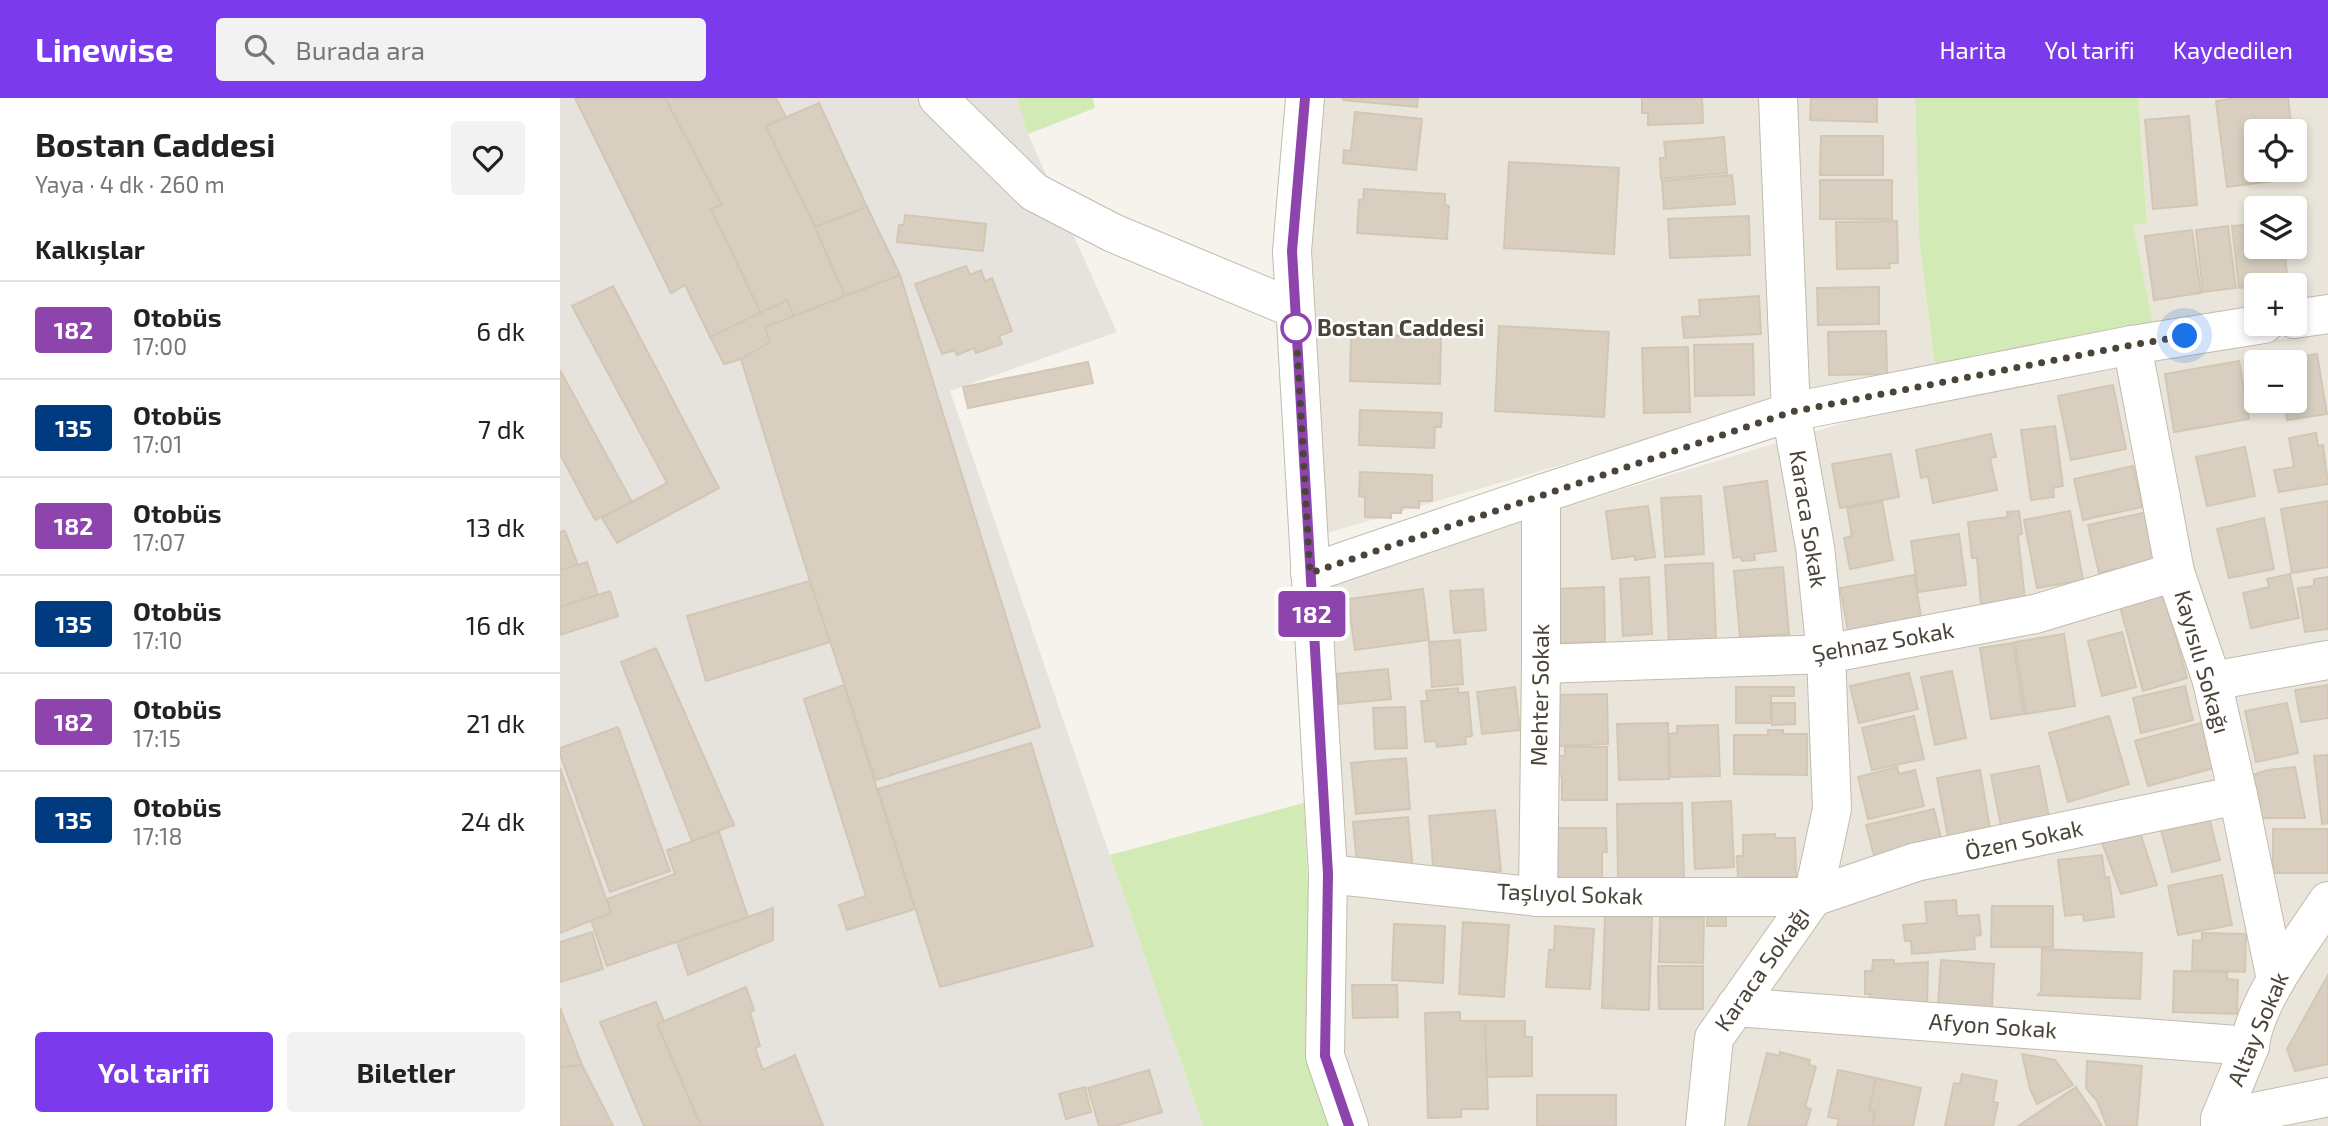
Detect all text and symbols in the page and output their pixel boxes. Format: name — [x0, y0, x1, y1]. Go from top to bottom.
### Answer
search box — [216, 18, 706, 81]
text: Linewise — [35, 29, 174, 69]
icon: search — [240, 30, 278, 68]
text: Burada ara — [296, 34, 425, 65]
text: Harita — [1939, 35, 2007, 64]
text: Yol tarifi — [2045, 35, 2135, 64]
text: Kaydedilen — [2173, 35, 2293, 64]
map controls — [2244, 119, 2307, 413]
button: locate — [2244, 119, 2307, 182]
button: heart — [451, 121, 525, 195]
text: Bostan Caddesi — [35, 124, 275, 164]
text: Yaya · 4 dk · 260 m — [35, 170, 225, 198]
button: layers — [2244, 196, 2307, 259]
text: Kalkışlar — [35, 233, 145, 264]
button: + — [2244, 273, 2307, 336]
text: Otobüs — [133, 301, 222, 332]
marker: Bostan Caddesi — [1281, 313, 1311, 343]
place label: Bostan Caddesi — [1317, 313, 1485, 341]
text: 182 — [54, 315, 93, 344]
text: 6 dk — [476, 315, 525, 346]
your location — [2167, 318, 2202, 353]
text: 17:00 — [133, 332, 187, 360]
button: − — [2244, 350, 2307, 413]
text: Otobüs — [133, 399, 222, 430]
text: 135 — [55, 413, 92, 442]
text: 7 dk — [478, 413, 525, 444]
text: 17:01 — [133, 430, 182, 458]
street label: Karaca Sokak — [1784, 448, 1834, 590]
text: Otobüs — [133, 497, 222, 528]
text: 182 — [54, 511, 93, 540]
text: 13 dk — [466, 511, 525, 542]
text: 17:07 — [133, 528, 185, 556]
street label: Kayısılı Sokağı — [2169, 587, 2237, 737]
line badge: 182 — [1272, 591, 1352, 637]
text: Otobüs — [133, 595, 222, 626]
text: 182 — [1292, 599, 1332, 628]
text: 135 — [55, 609, 92, 638]
text: 16 dk — [466, 609, 525, 640]
street label: Şehnaz Sokak — [1810, 615, 1956, 668]
street label: Mehter Sokak — [1524, 623, 1554, 767]
text: 17:10 — [133, 626, 182, 654]
text: Otobüs — [133, 693, 222, 724]
text: 182 — [54, 707, 93, 736]
text: 21 dk — [466, 707, 525, 738]
text: 17:15 — [133, 724, 181, 752]
text: Otobüs — [133, 791, 222, 822]
text: 135 — [55, 805, 92, 834]
text: 24 dk — [460, 805, 525, 836]
street label: Özen Sokak — [1962, 813, 2086, 865]
text: 17:18 — [133, 822, 182, 850]
street label: Taşlıyol Sokak — [1496, 876, 1644, 911]
street label: Karaca Sokağı — [1708, 901, 1815, 1036]
street label: Altay Sokak — [2221, 967, 2294, 1090]
street label: Afyon Sokak — [1928, 1007, 2058, 1043]
button: Yol tarifi — [35, 1032, 273, 1112]
button: Biletler — [287, 1032, 525, 1112]

